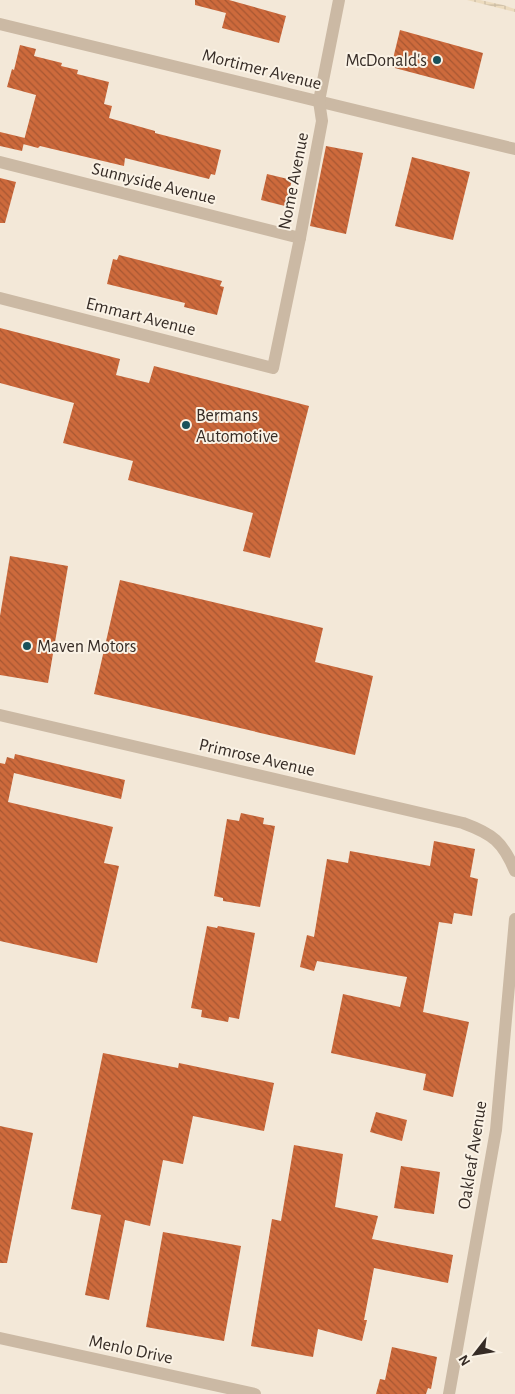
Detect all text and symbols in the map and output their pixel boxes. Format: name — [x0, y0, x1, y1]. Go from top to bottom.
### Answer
street label: Mortimer Avenue — [200, 46, 323, 94]
place label: McDonald's — [345, 52, 427, 70]
marker: McDonald's — [431, 54, 443, 66]
street label: Nome Avenue — [276, 131, 312, 231]
street label: Sunnyside Avenue — [90, 160, 218, 208]
street label: Emmart Avenue — [84, 295, 197, 339]
place label: Bermans Automotive — [196, 407, 278, 446]
marker: Bermans Automotive — [180, 419, 192, 431]
place label: Maven Motors — [37, 638, 136, 656]
marker: Maven Motors — [21, 640, 33, 652]
street label: Primrose Avenue — [197, 736, 317, 780]
street label: Oakleaf Avenue — [456, 1100, 490, 1211]
north arrow — [450, 1329, 500, 1379]
street label: Menlo Drive — [87, 1332, 174, 1368]
text: N — [456, 1352, 473, 1368]

